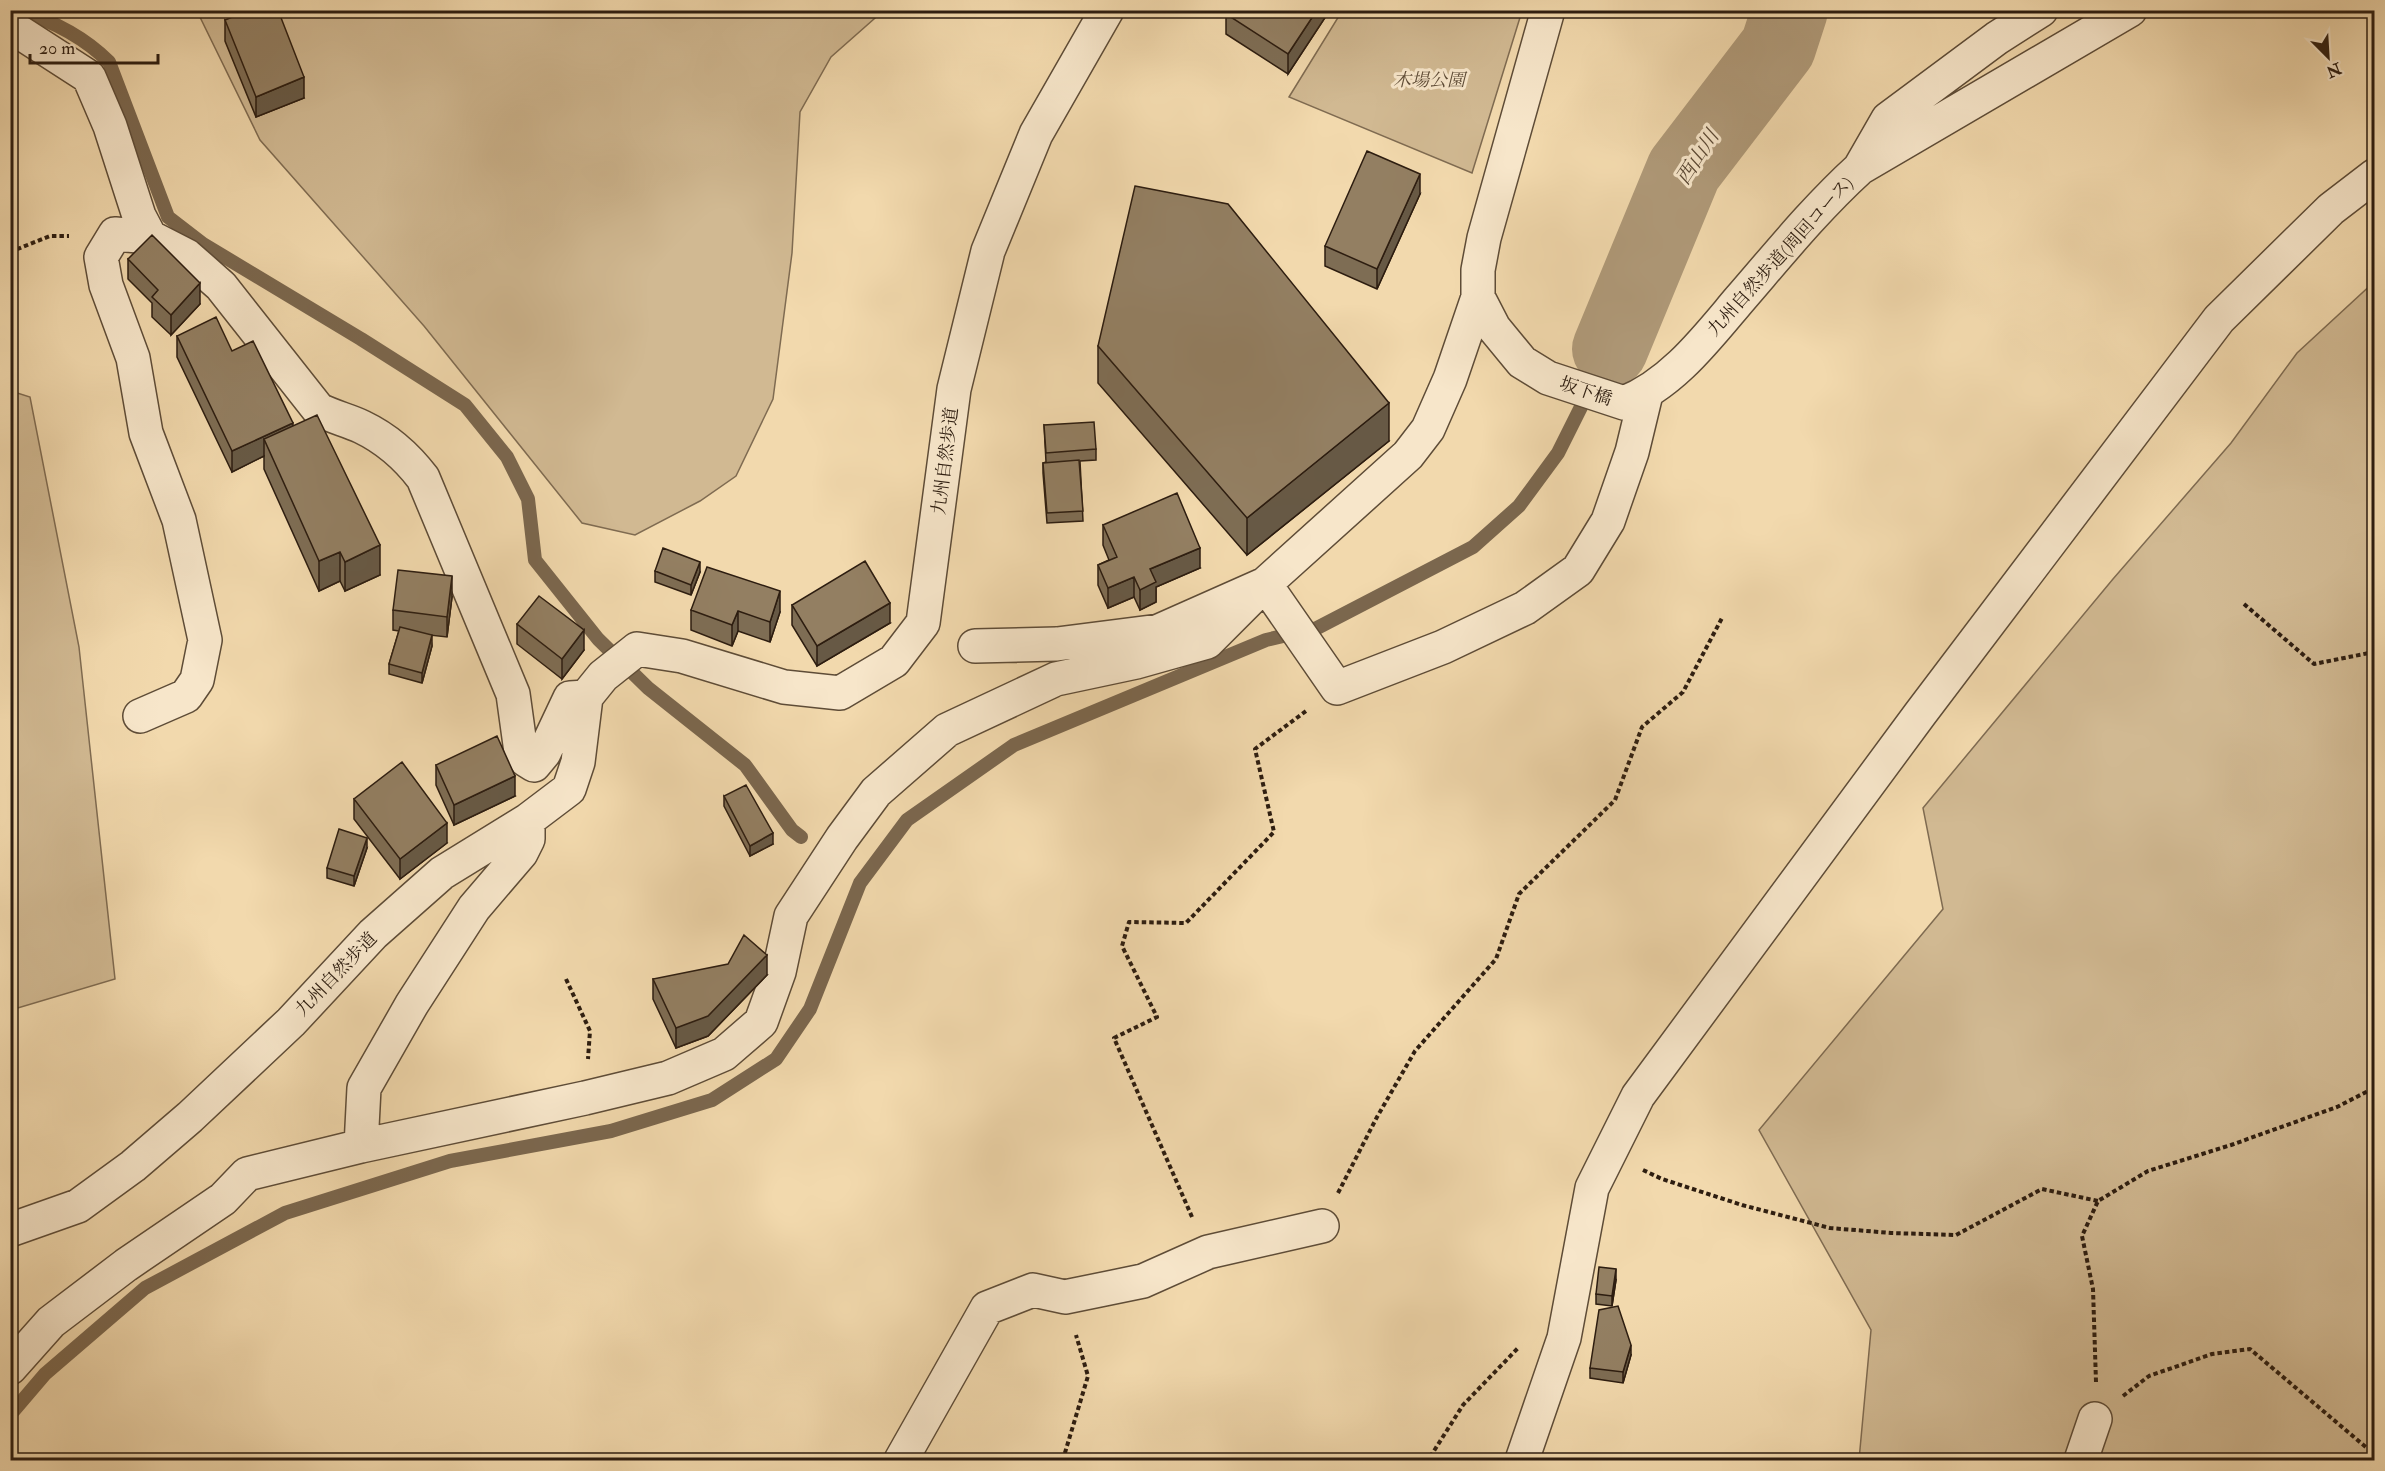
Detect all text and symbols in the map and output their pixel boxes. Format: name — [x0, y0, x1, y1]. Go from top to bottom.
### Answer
scale bar — [30, 27, 158, 65]
north arrow — [2298, 27, 2358, 87]
text: 20 m — [39, 37, 75, 60]
text: N — [2322, 57, 2345, 82]
park label: 木場公園 — [1393, 69, 1468, 92]
water label: 西山川 — [1671, 124, 1725, 189]
street label: 九州自然歩道(周回コース) — [1703, 172, 1858, 341]
street label: 坂下橋 — [1557, 372, 1615, 411]
street label: 九州自然歩道 — [928, 406, 963, 516]
street label: 九州自然歩道 — [291, 928, 382, 1021]

